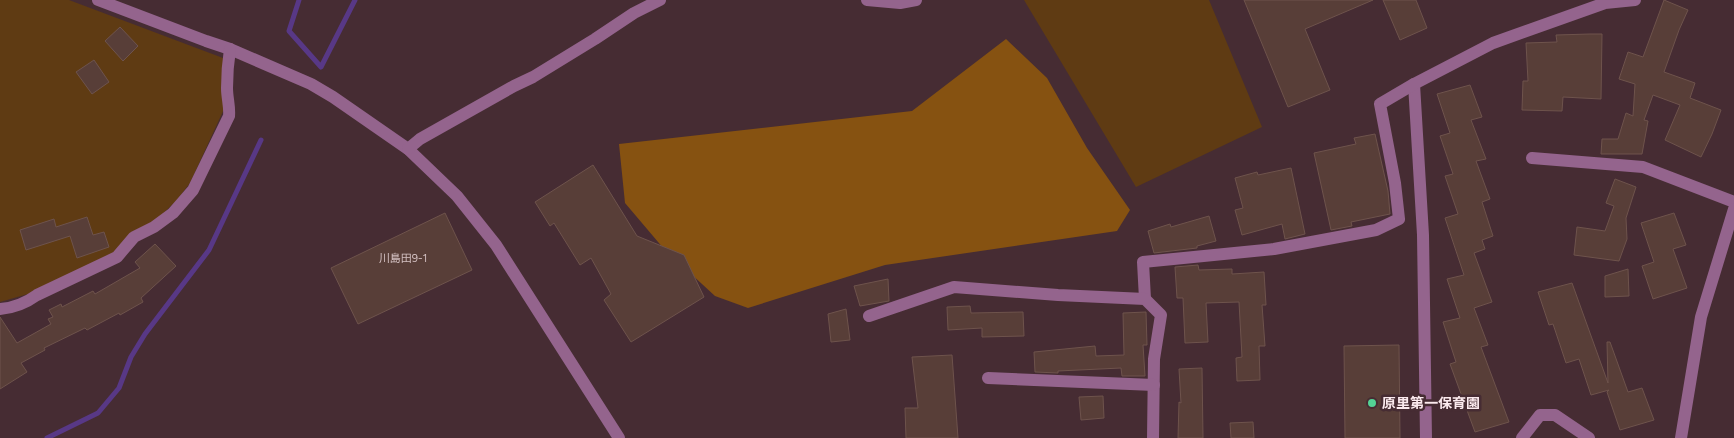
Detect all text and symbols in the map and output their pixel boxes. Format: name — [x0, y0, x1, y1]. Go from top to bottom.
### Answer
house number: 川島田9-1 — [379, 252, 427, 265]
place label: 原里第一保育園 — [1382, 395, 1480, 412]
marker: 原里第一保育園 — [1366, 397, 1378, 409]

